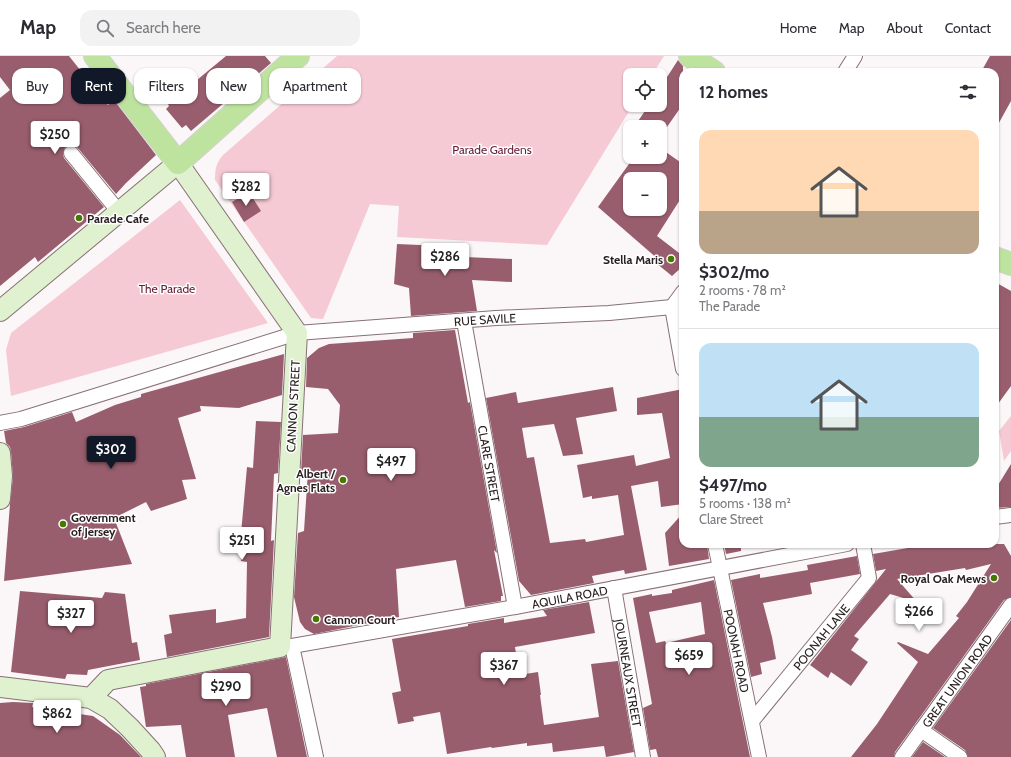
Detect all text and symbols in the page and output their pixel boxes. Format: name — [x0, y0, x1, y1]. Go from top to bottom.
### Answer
search box — [80, 10, 360, 46]
text: Map — [20, 16, 56, 39]
icon: search — [94, 17, 116, 39]
text: Search here — [126, 19, 201, 37]
text: Home — [780, 19, 817, 37]
text: Map — [839, 19, 864, 37]
text: About — [886, 19, 923, 37]
text: Contact — [945, 19, 991, 37]
chip: Buy — [12, 68, 63, 104]
chip: Rent — [71, 68, 126, 104]
chip: Filters — [134, 68, 198, 104]
chip: New — [206, 68, 261, 104]
chip: Apartment — [269, 68, 361, 104]
map controls — [623, 68, 667, 216]
button: locate — [623, 68, 667, 112]
icon: filters — [957, 81, 979, 103]
text: 12 homes — [699, 82, 768, 102]
button: + — [623, 120, 667, 164]
pin: $250 — [31, 121, 79, 155]
text: $250 — [40, 126, 70, 142]
park label: Parade Gardens — [452, 142, 532, 157]
icon: home — [803, 156, 875, 228]
button: − — [623, 172, 667, 216]
pin: $282 — [222, 173, 270, 207]
text: $282 — [231, 178, 261, 194]
place label: Parade Cafe — [87, 211, 149, 226]
marker: Parade Cafe — [74, 213, 84, 223]
pin: $286 — [421, 243, 469, 277]
text: $286 — [430, 248, 460, 264]
place label: Stella Maris — [603, 252, 663, 267]
marker: Stella Maris — [666, 254, 676, 264]
text: $302/mo — [699, 262, 769, 282]
park label: The Parade — [139, 281, 195, 296]
text: 2 rooms · 78 m² — [699, 282, 786, 298]
text: The Parade — [699, 298, 760, 314]
street label: RUE SAVILE — [453, 310, 517, 329]
street label: CANNON STREET — [283, 359, 303, 453]
icon: home — [803, 369, 875, 441]
street label: CLARE STREET — [475, 424, 504, 504]
pin: $302 — [87, 436, 135, 470]
text: $302 — [96, 441, 126, 457]
pin: $497 — [367, 448, 415, 482]
text: $497 — [376, 453, 406, 469]
place label: Albert / Agnes Flats — [277, 466, 336, 495]
marker: Albert / Agnes Flats — [338, 475, 348, 485]
text: $497/mo — [699, 475, 767, 495]
text: 5 rooms · 138 m² — [699, 495, 791, 511]
place label: Government of Jersey — [71, 510, 136, 539]
text: Clare Street — [699, 511, 763, 527]
marker: Government of Jersey — [58, 519, 68, 529]
pin: $251 — [218, 527, 266, 561]
text: $251 — [229, 532, 255, 548]
place label: Royal Oak Mews — [900, 571, 986, 586]
marker: Royal Oak Mews — [989, 573, 999, 583]
street label: AQUILA ROAD — [530, 582, 609, 611]
pin: $266 — [895, 598, 943, 632]
pin: $327 — [47, 600, 95, 634]
street label: POONAH LANE — [790, 600, 853, 673]
text: $266 — [904, 603, 934, 619]
text: $327 — [57, 605, 85, 621]
street label: POONAH ROAD — [721, 608, 753, 694]
place label: Cannon Court — [324, 612, 395, 627]
marker: Cannon Court — [311, 614, 321, 624]
street label: JOURNEAUX STREET — [612, 617, 645, 729]
street label: GREAT UNION ROAD — [918, 631, 995, 730]
pin: $659 — [665, 642, 713, 676]
text: $659 — [674, 647, 704, 663]
pin: $367 — [480, 652, 528, 686]
text: $367 — [490, 657, 518, 673]
pin: $290 — [202, 673, 250, 707]
text: $290 — [211, 678, 241, 694]
pin: $862 — [33, 700, 81, 734]
text: $862 — [42, 705, 72, 721]

